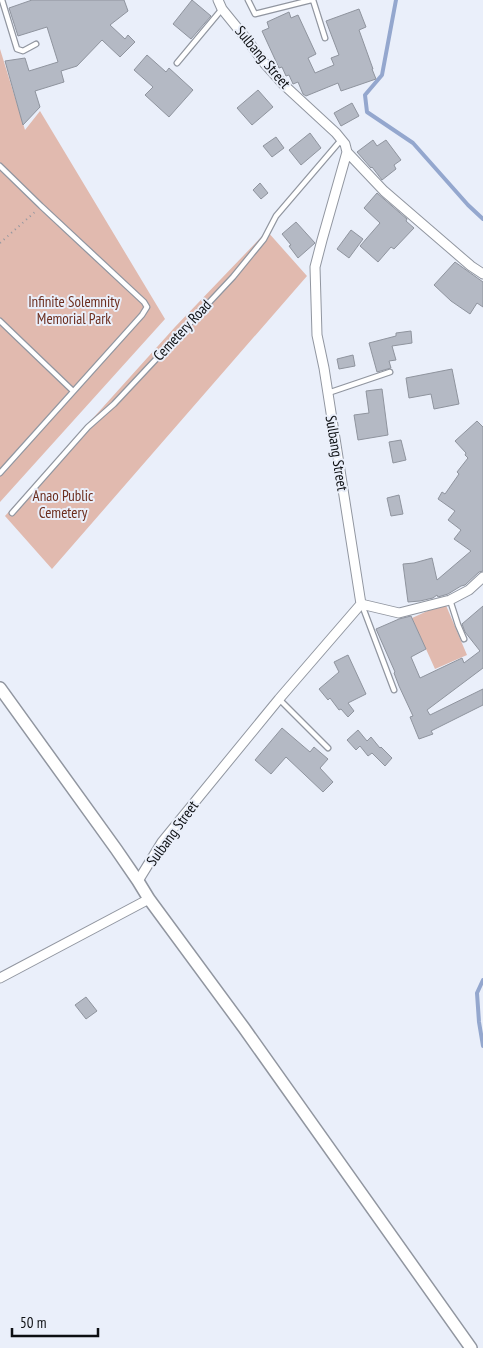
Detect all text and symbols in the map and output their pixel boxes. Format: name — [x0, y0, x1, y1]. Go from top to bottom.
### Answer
street label: Sulbang Street — [231, 22, 295, 92]
park label: Infinite Solemnity Memorial Park — [28, 292, 120, 328]
street label: Cemetery Road — [149, 295, 215, 365]
street label: Sulbang Street — [322, 414, 352, 492]
park label: Anao Public Cemetery — [33, 486, 94, 522]
street label: Sulbang Street — [142, 797, 202, 869]
scale bar — [12, 1306, 99, 1338]
text: 50 m — [20, 1313, 46, 1332]

